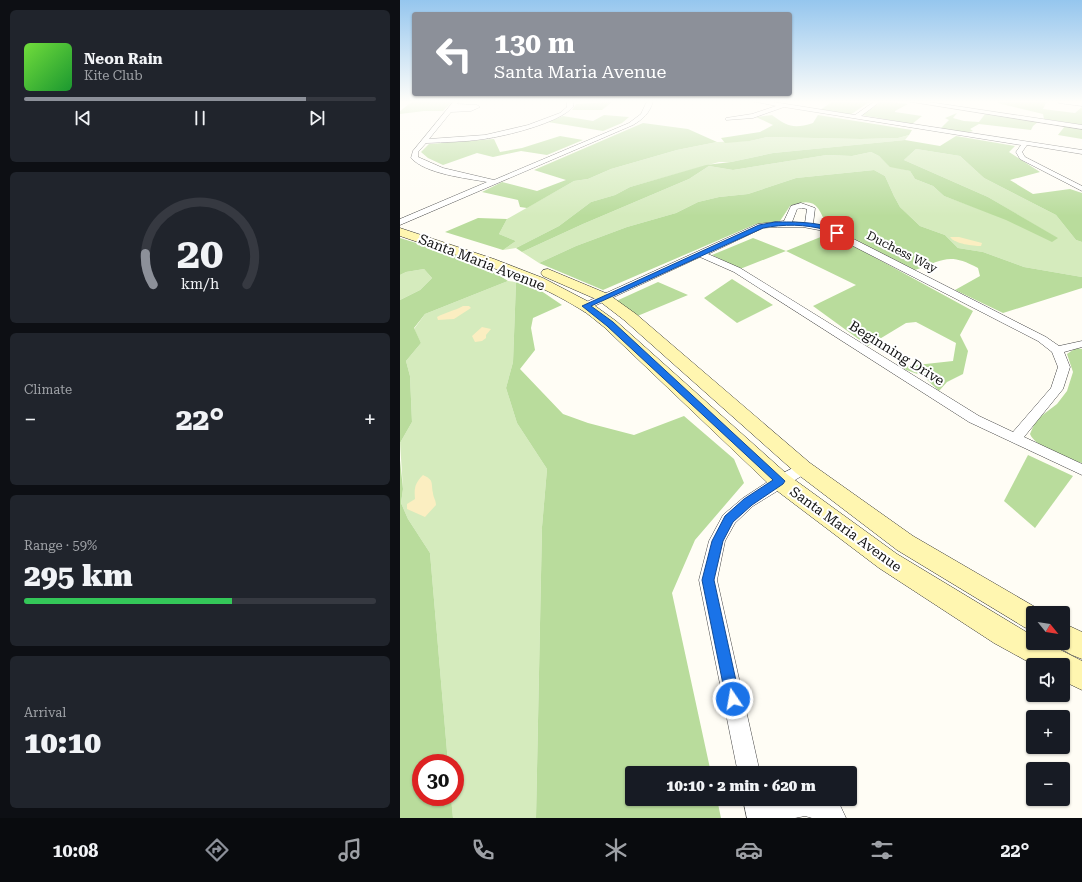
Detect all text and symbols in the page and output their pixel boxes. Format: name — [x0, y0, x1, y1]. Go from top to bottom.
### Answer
text: 130 m — [494, 27, 575, 60]
icon: left — [428, 28, 480, 80]
text: Neon Rain — [84, 50, 163, 68]
text: Santa Maria Avenue — [494, 61, 666, 82]
text: Kite Club — [84, 68, 143, 83]
icon: previous — [72, 107, 94, 129]
icon: pause — [189, 107, 211, 129]
icon: next — [306, 107, 328, 129]
pin — [820, 216, 854, 250]
icon: arrive — [826, 222, 848, 244]
street label: Duchess Way — [864, 228, 940, 276]
text: 20 — [177, 229, 223, 278]
street label: Santa Maria Avenue — [417, 231, 548, 294]
text: km/h — [181, 276, 219, 292]
street label: Beginning Drive — [847, 317, 948, 389]
text: Climate — [24, 382, 72, 397]
text: 22° — [176, 402, 224, 437]
text: − — [24, 407, 36, 432]
text: + — [364, 407, 376, 432]
street label: Santa Maria Avenue — [787, 483, 905, 575]
text: Range · 59% — [24, 538, 97, 553]
text: 295 km — [24, 558, 133, 593]
north arrow — [1026, 606, 1070, 650]
map controls — [1026, 606, 1070, 806]
button: sound — [1026, 658, 1070, 702]
position arrow — [712, 678, 754, 720]
text: Arrival — [24, 705, 66, 720]
button: + — [1026, 710, 1070, 754]
text: 10:10 — [24, 725, 101, 760]
speed limit sign: 30 — [412, 754, 464, 806]
button: − — [1026, 762, 1070, 806]
text: 10:10 · 2 min · 620 m — [666, 777, 816, 795]
icon: directions — [203, 836, 231, 864]
icon: music — [336, 836, 364, 864]
icon: phone — [469, 836, 497, 864]
icon: climate — [602, 836, 630, 864]
icon: car — [735, 836, 763, 864]
icon: filters — [868, 836, 896, 864]
text: 10:08 — [52, 840, 98, 861]
text: 22° — [1000, 840, 1030, 861]

